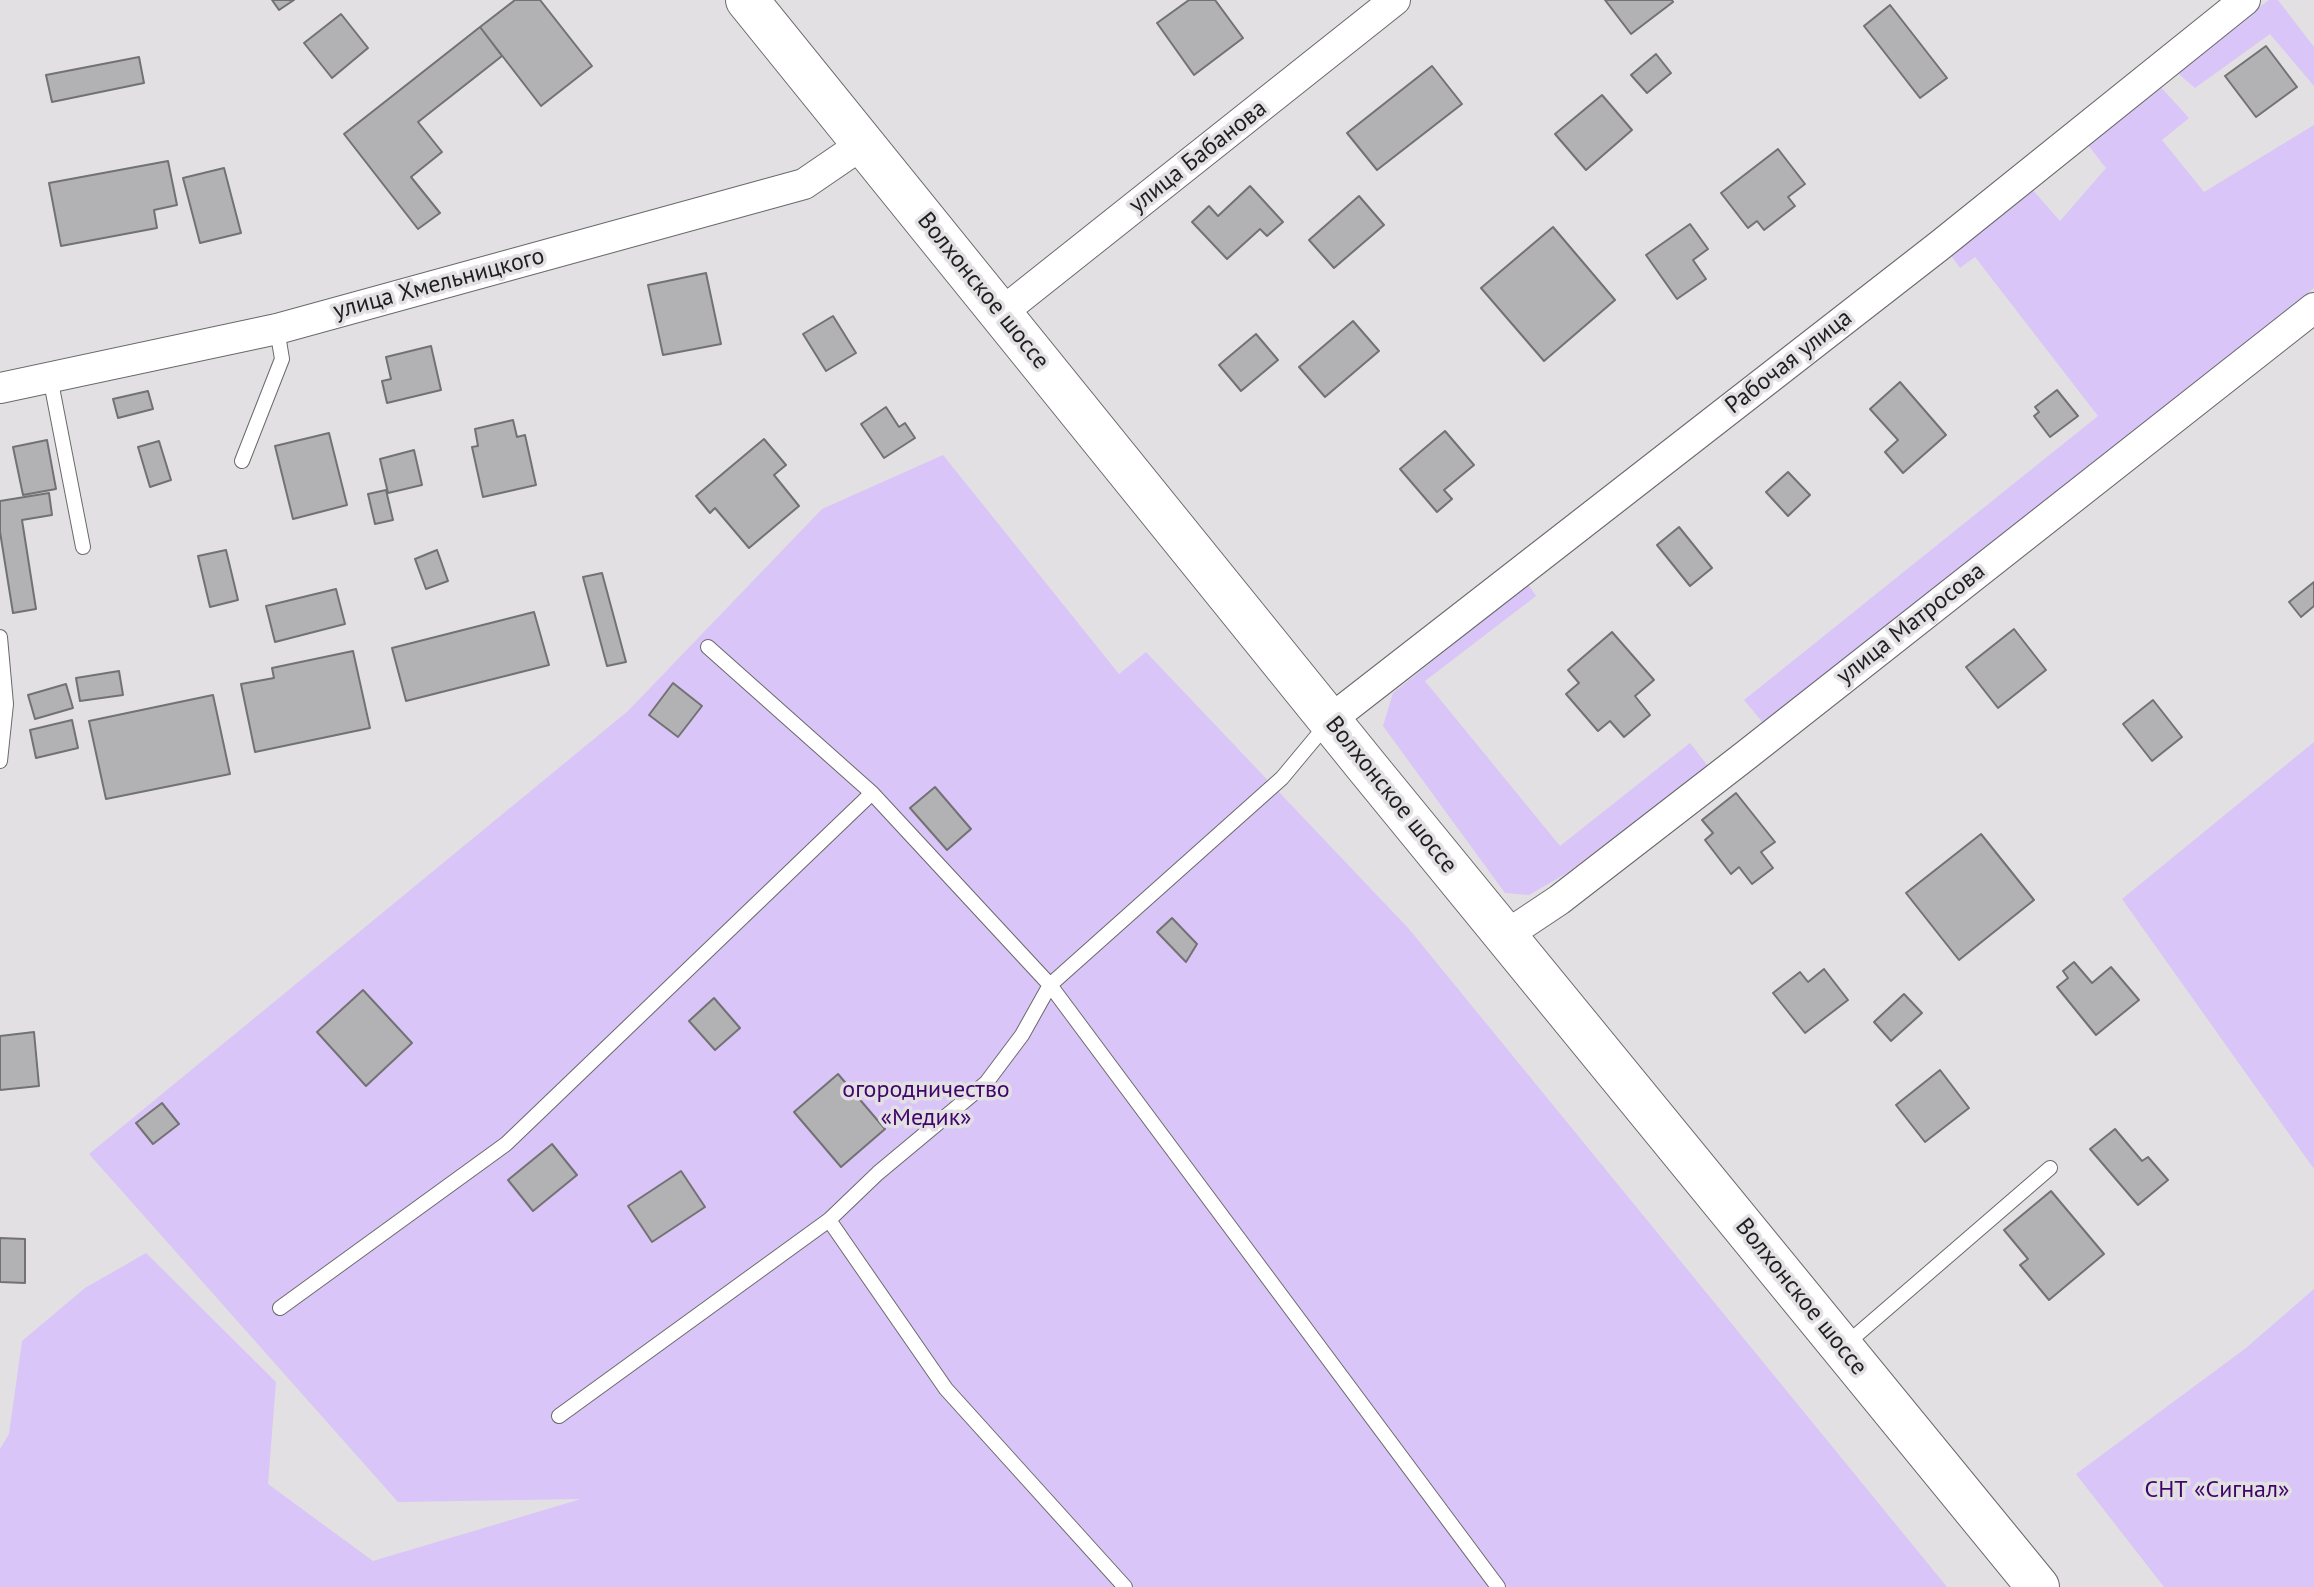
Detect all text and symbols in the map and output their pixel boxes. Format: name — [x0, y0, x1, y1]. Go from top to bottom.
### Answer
street label: улица Бабанова — [1123, 94, 1273, 220]
street label: Волхонское шоссе — [911, 207, 1055, 375]
street label: улица Хмельницкого — [330, 242, 548, 326]
street label: Рабочая улица — [1720, 304, 1858, 420]
street label: улица Матросова — [1831, 557, 1991, 691]
street label: Волхонское шоссе — [1319, 711, 1463, 879]
park label: огородничество «Медик» — [842, 1076, 1010, 1132]
street label: Волхонское шоссе — [1729, 1213, 1873, 1381]
park label: СНТ «Сигнал» — [2144, 1476, 2290, 1504]

